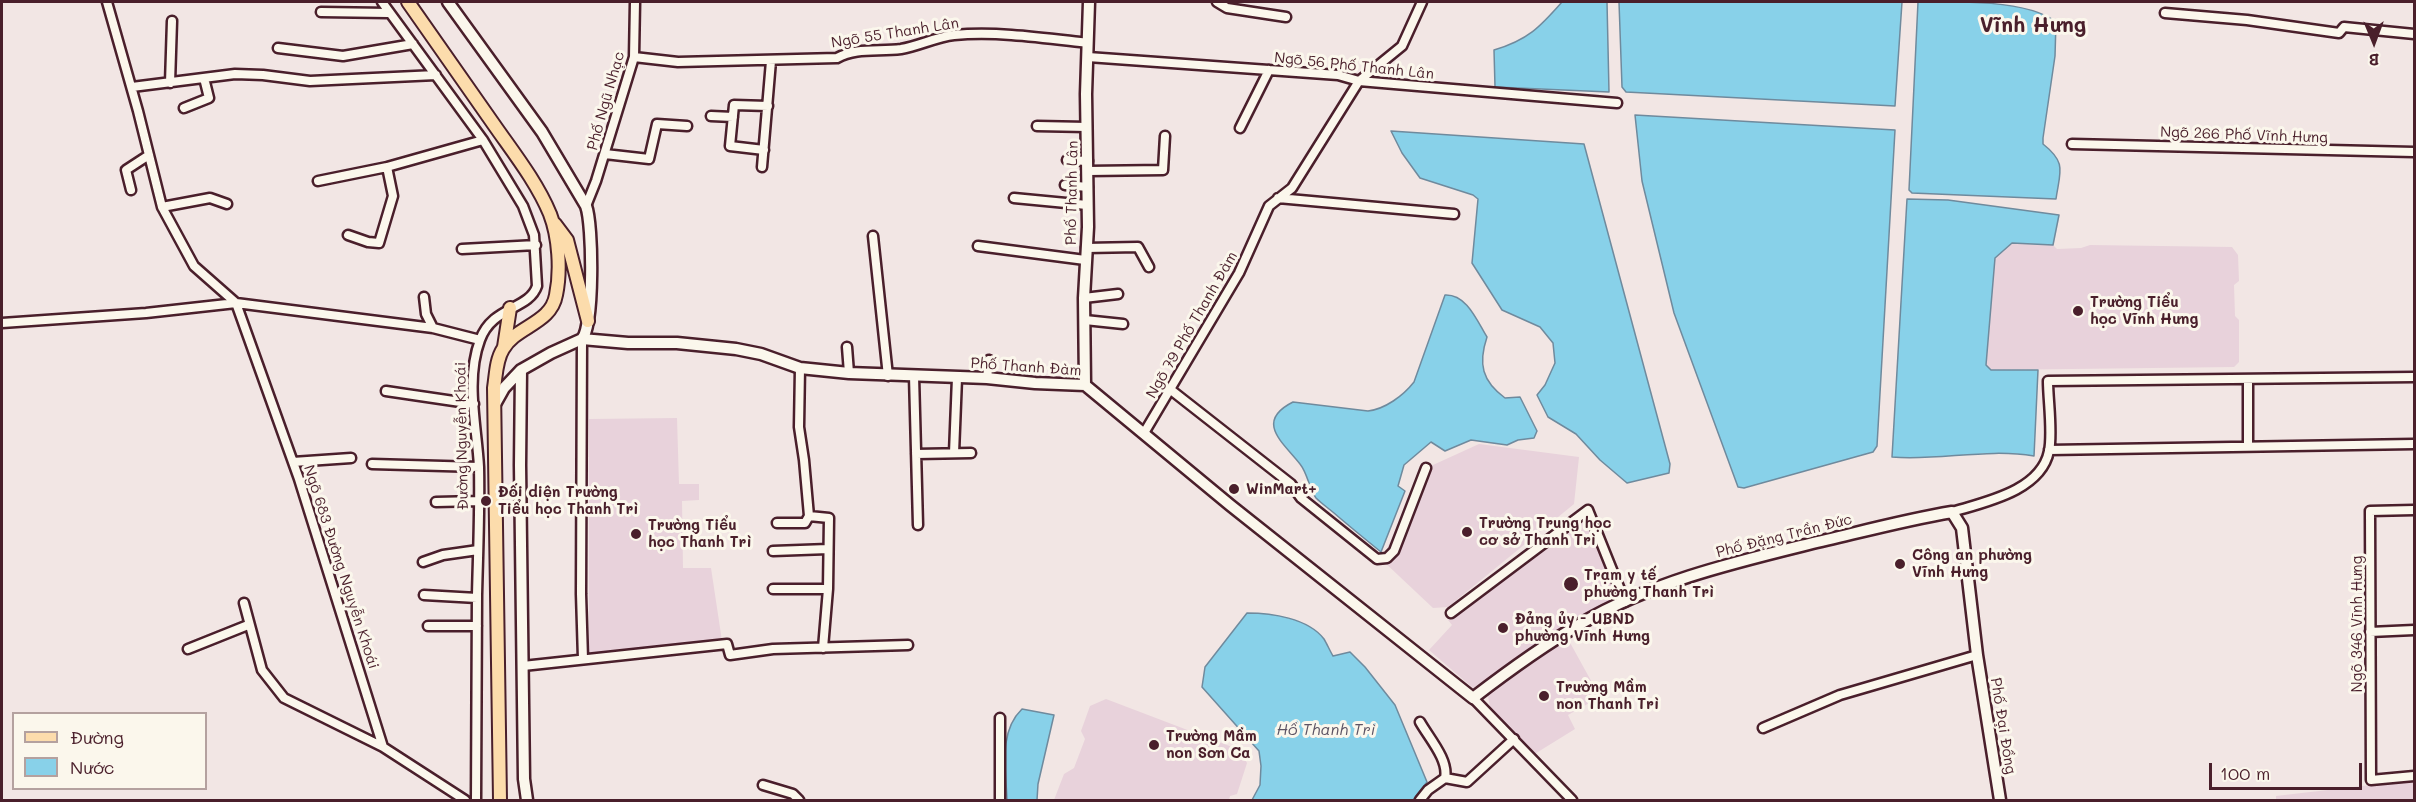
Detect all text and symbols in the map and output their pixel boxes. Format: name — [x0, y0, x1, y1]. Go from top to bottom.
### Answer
north arrow — [2344, 12, 2404, 72]
district label: Vĩnh Hưng — [1980, 13, 2086, 39]
street label: Ngõ 55 Thanh Lân — [830, 14, 960, 52]
street label: Ngõ 56 Phố Thanh Lân — [1273, 49, 1435, 83]
street label: Phố Ngũ Nhạc — [583, 50, 629, 152]
text: B — [2369, 50, 2380, 71]
street label: Ngõ 266 Phố Vĩnh Hưng — [2160, 123, 2328, 147]
street label: Phố Thanh Lân — [1062, 141, 1082, 245]
street label: Ngõ 79 Phố Thanh Đàm — [1143, 248, 1241, 402]
place label: Trường Tiểu học Vĩnh Hưng — [2090, 293, 2198, 328]
marker: Trường Tiểu học Vĩnh Hưng — [2071, 304, 2085, 318]
street label: Phố Thanh Đàm — [970, 354, 1082, 380]
street label: Đường Nguyễn Khoái — [452, 362, 472, 510]
street label: Ngõ 683 Đường Nguyễn Khoái — [299, 463, 383, 671]
place label: WinMart+ — [1246, 480, 1317, 498]
marker: WinMart+ — [1227, 482, 1241, 496]
place label: Đối diện Trường Tiểu học Thanh Trì — [498, 483, 639, 518]
marker: Đối diện Trường Tiểu học Thanh Trì — [479, 494, 493, 508]
street label: Phố Đặng Trần Đức — [1714, 510, 1854, 562]
place label: Trường Trung học cơ sở Thanh Trì — [1479, 514, 1611, 549]
place label: Trường Tiểu học Thanh Trì — [648, 516, 752, 551]
marker: Trường Trung học cơ sở Thanh Trì — [1460, 525, 1474, 539]
marker: Trường Tiểu học Thanh Trì — [629, 527, 643, 541]
place label: Công an phường Vĩnh Hưng — [1912, 546, 2032, 581]
street label: Ngõ 346 Vĩnh Hưng — [2348, 556, 2366, 692]
marker: Công an phường Vĩnh Hưng — [1893, 557, 1907, 571]
place label: Trạm y tế phường Thanh Trì — [1584, 566, 1714, 601]
marker: Trạm y tế phường Thanh Trì — [1562, 575, 1580, 593]
place label: Đảng ủy - UBND phường Vĩnh Hưng — [1515, 610, 1650, 645]
marker: Đảng ủy - UBND phường Vĩnh Hưng — [1496, 621, 1510, 635]
street label: Phố Đại Đồng — [1986, 676, 2020, 776]
place label: Trường Mầm non Thanh Trì — [1556, 678, 1659, 713]
marker: Trường Mầm non Thanh Trì — [1537, 689, 1551, 703]
legend — [12, 712, 207, 790]
water label: Hồ Thanh Trì — [1277, 720, 1375, 740]
text: Đường — [70, 725, 124, 749]
place label: Trường Mầm non Sơn Ca — [1166, 727, 1257, 762]
marker: Trường Mầm non Sơn Ca — [1147, 738, 1161, 752]
scale bar — [2212, 751, 2365, 789]
text: Nước — [70, 755, 114, 779]
text: 100 m — [2220, 761, 2270, 785]

